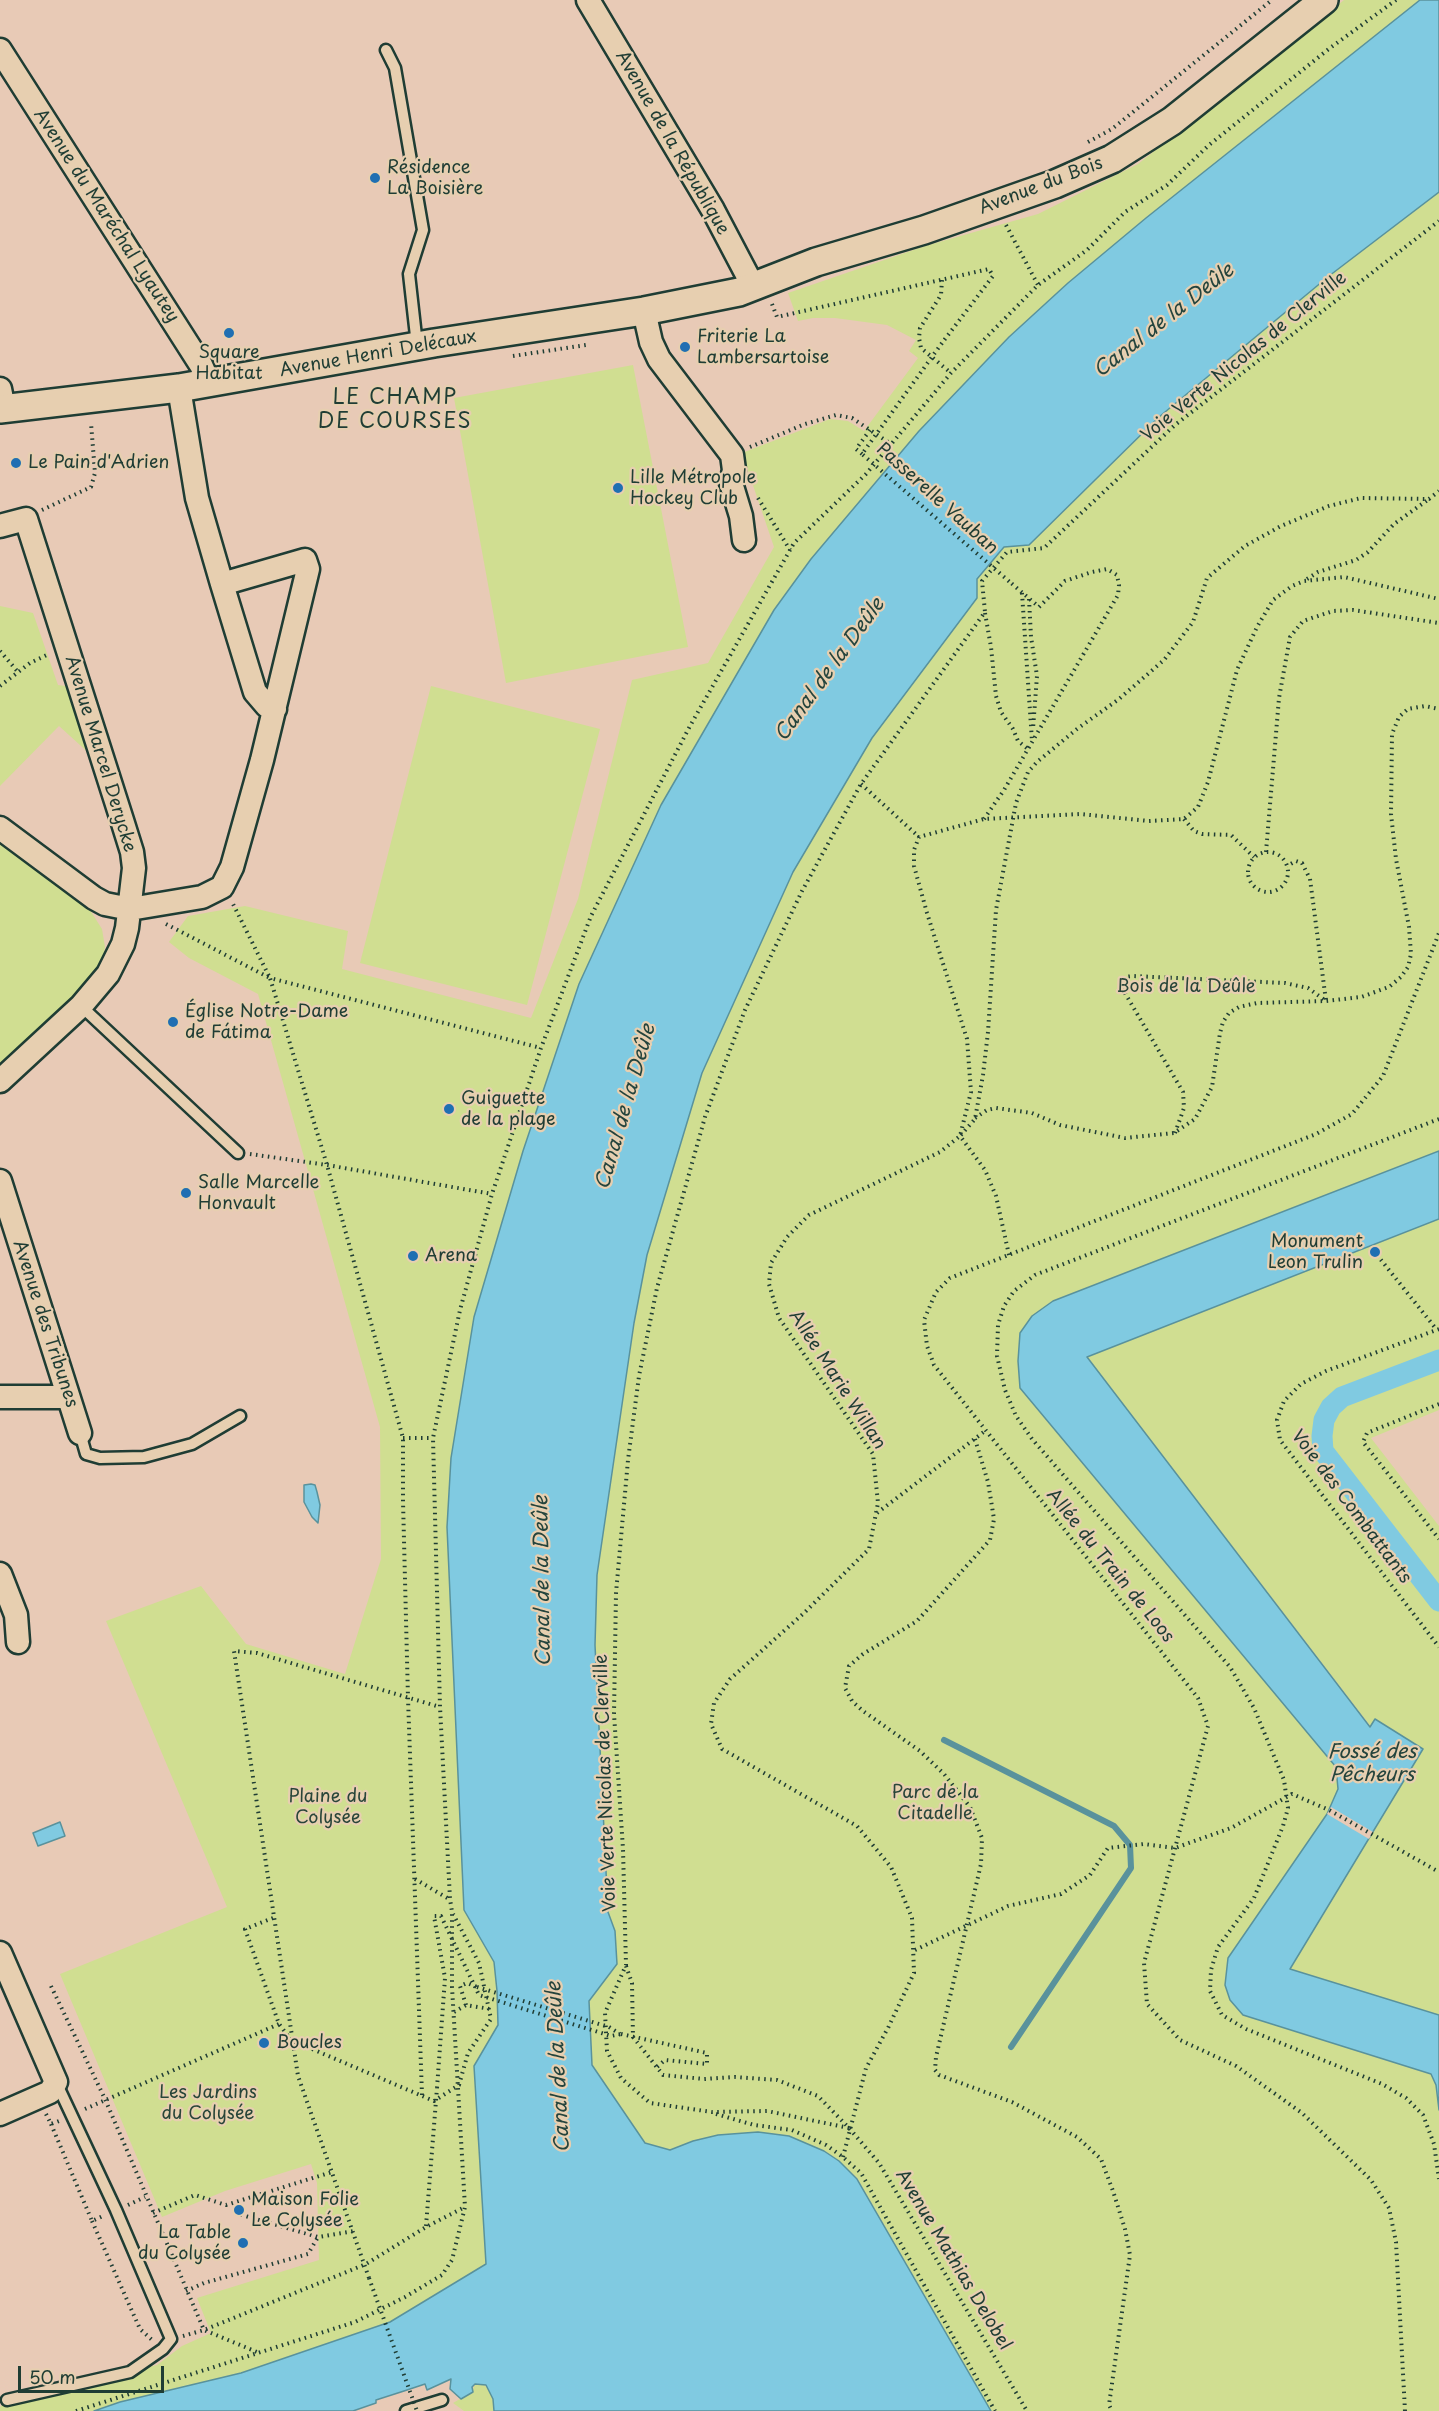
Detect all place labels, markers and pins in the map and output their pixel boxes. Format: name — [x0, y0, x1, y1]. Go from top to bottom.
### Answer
place label: Résidence La Boisière — [387, 157, 483, 200]
marker: Résidence La Boisière — [368, 171, 382, 185]
marker: Square Habitat — [222, 326, 236, 340]
place label: Friterie La Lambersartoise — [697, 326, 829, 368]
marker: Friterie La Lambersartoise — [678, 340, 692, 354]
place label: Square Habitat — [195, 342, 263, 385]
place label: Le Pain d'Adrien — [28, 452, 169, 474]
marker: Le Pain d'Adrien — [9, 456, 23, 470]
place label: Lille Métropole Hockey Club — [630, 467, 757, 510]
marker: Lille Métropole Hockey Club — [611, 481, 625, 495]
place label: Église Notre-Dame de Fátima — [185, 1001, 348, 1044]
marker: Église Notre-Dame de Fátima — [166, 1015, 180, 1029]
place label: Guiguette de la plage — [461, 1088, 555, 1130]
marker: Guiguette de la plage — [442, 1102, 456, 1116]
place label: Salle Marcelle Honvault — [198, 1172, 319, 1214]
marker: Salle Marcelle Honvault — [179, 1186, 193, 1200]
place label: Monument Leon Trulin — [1268, 1231, 1363, 1274]
place label: Arena — [425, 1245, 477, 1267]
marker: Monument Leon Trulin — [1368, 1245, 1382, 1259]
marker: Arena — [406, 1249, 420, 1263]
place label: Boucles — [276, 2032, 342, 2054]
marker: Boucles — [257, 2036, 271, 2050]
place label: Maison Folie Le Colysée — [251, 2189, 359, 2232]
marker: Maison Folie Le Colysée — [232, 2203, 246, 2217]
place label: La Table du Colysée — [138, 2222, 231, 2264]
marker: La Table du Colysée — [236, 2236, 250, 2250]

